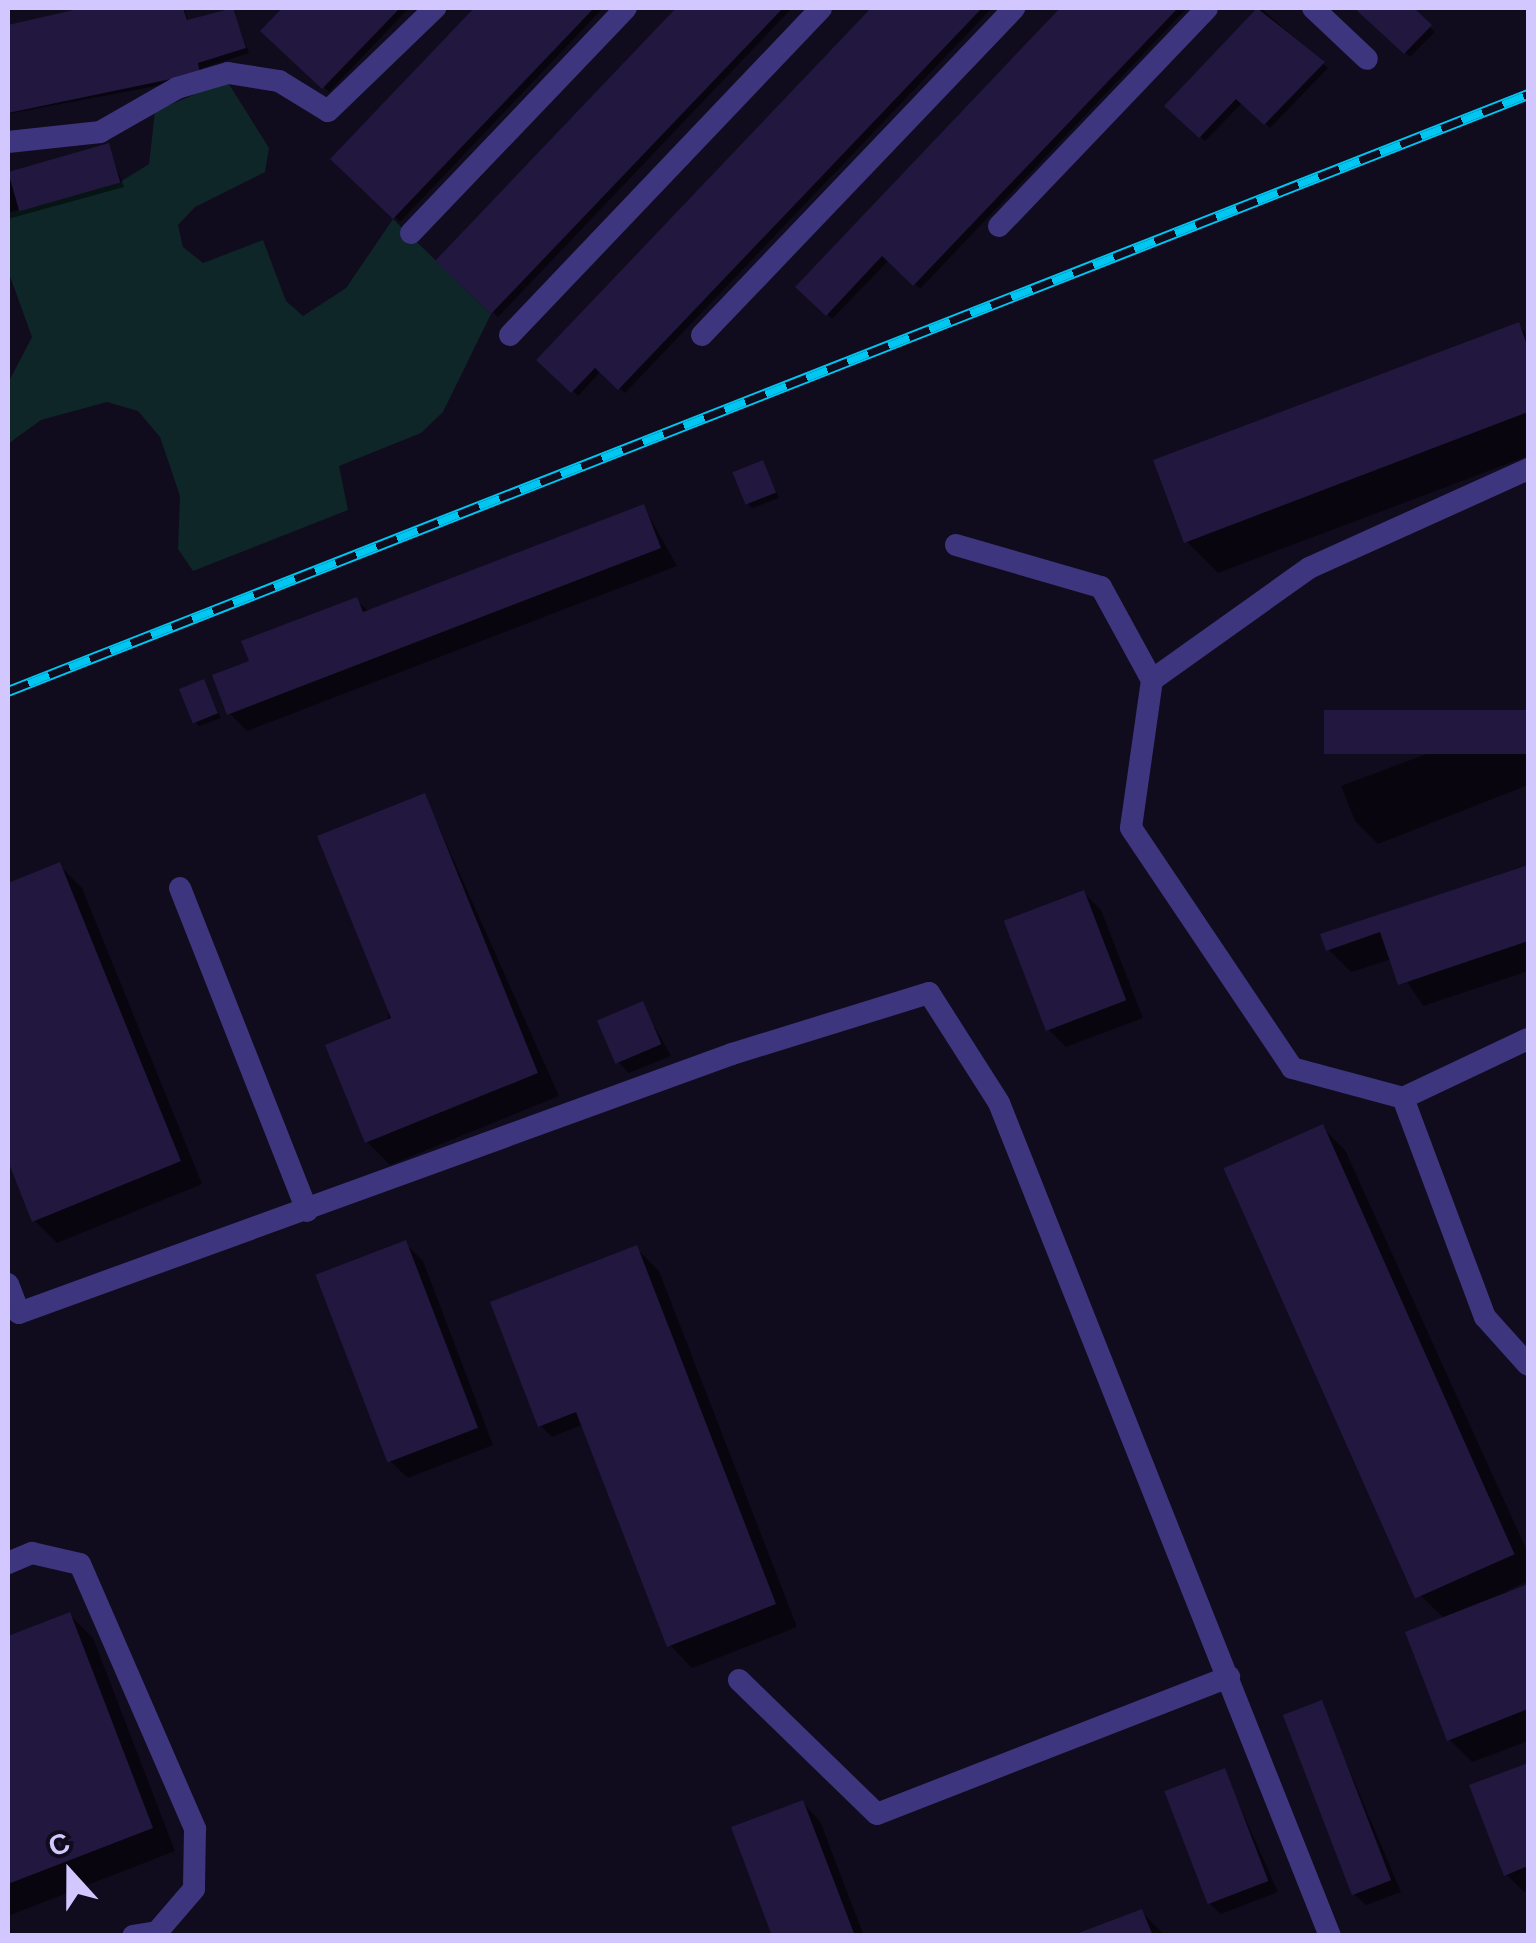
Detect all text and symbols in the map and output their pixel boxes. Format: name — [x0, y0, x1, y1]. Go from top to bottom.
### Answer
north arrow — [20, 1823, 120, 1923]
text: С — [44, 1825, 74, 1864]

